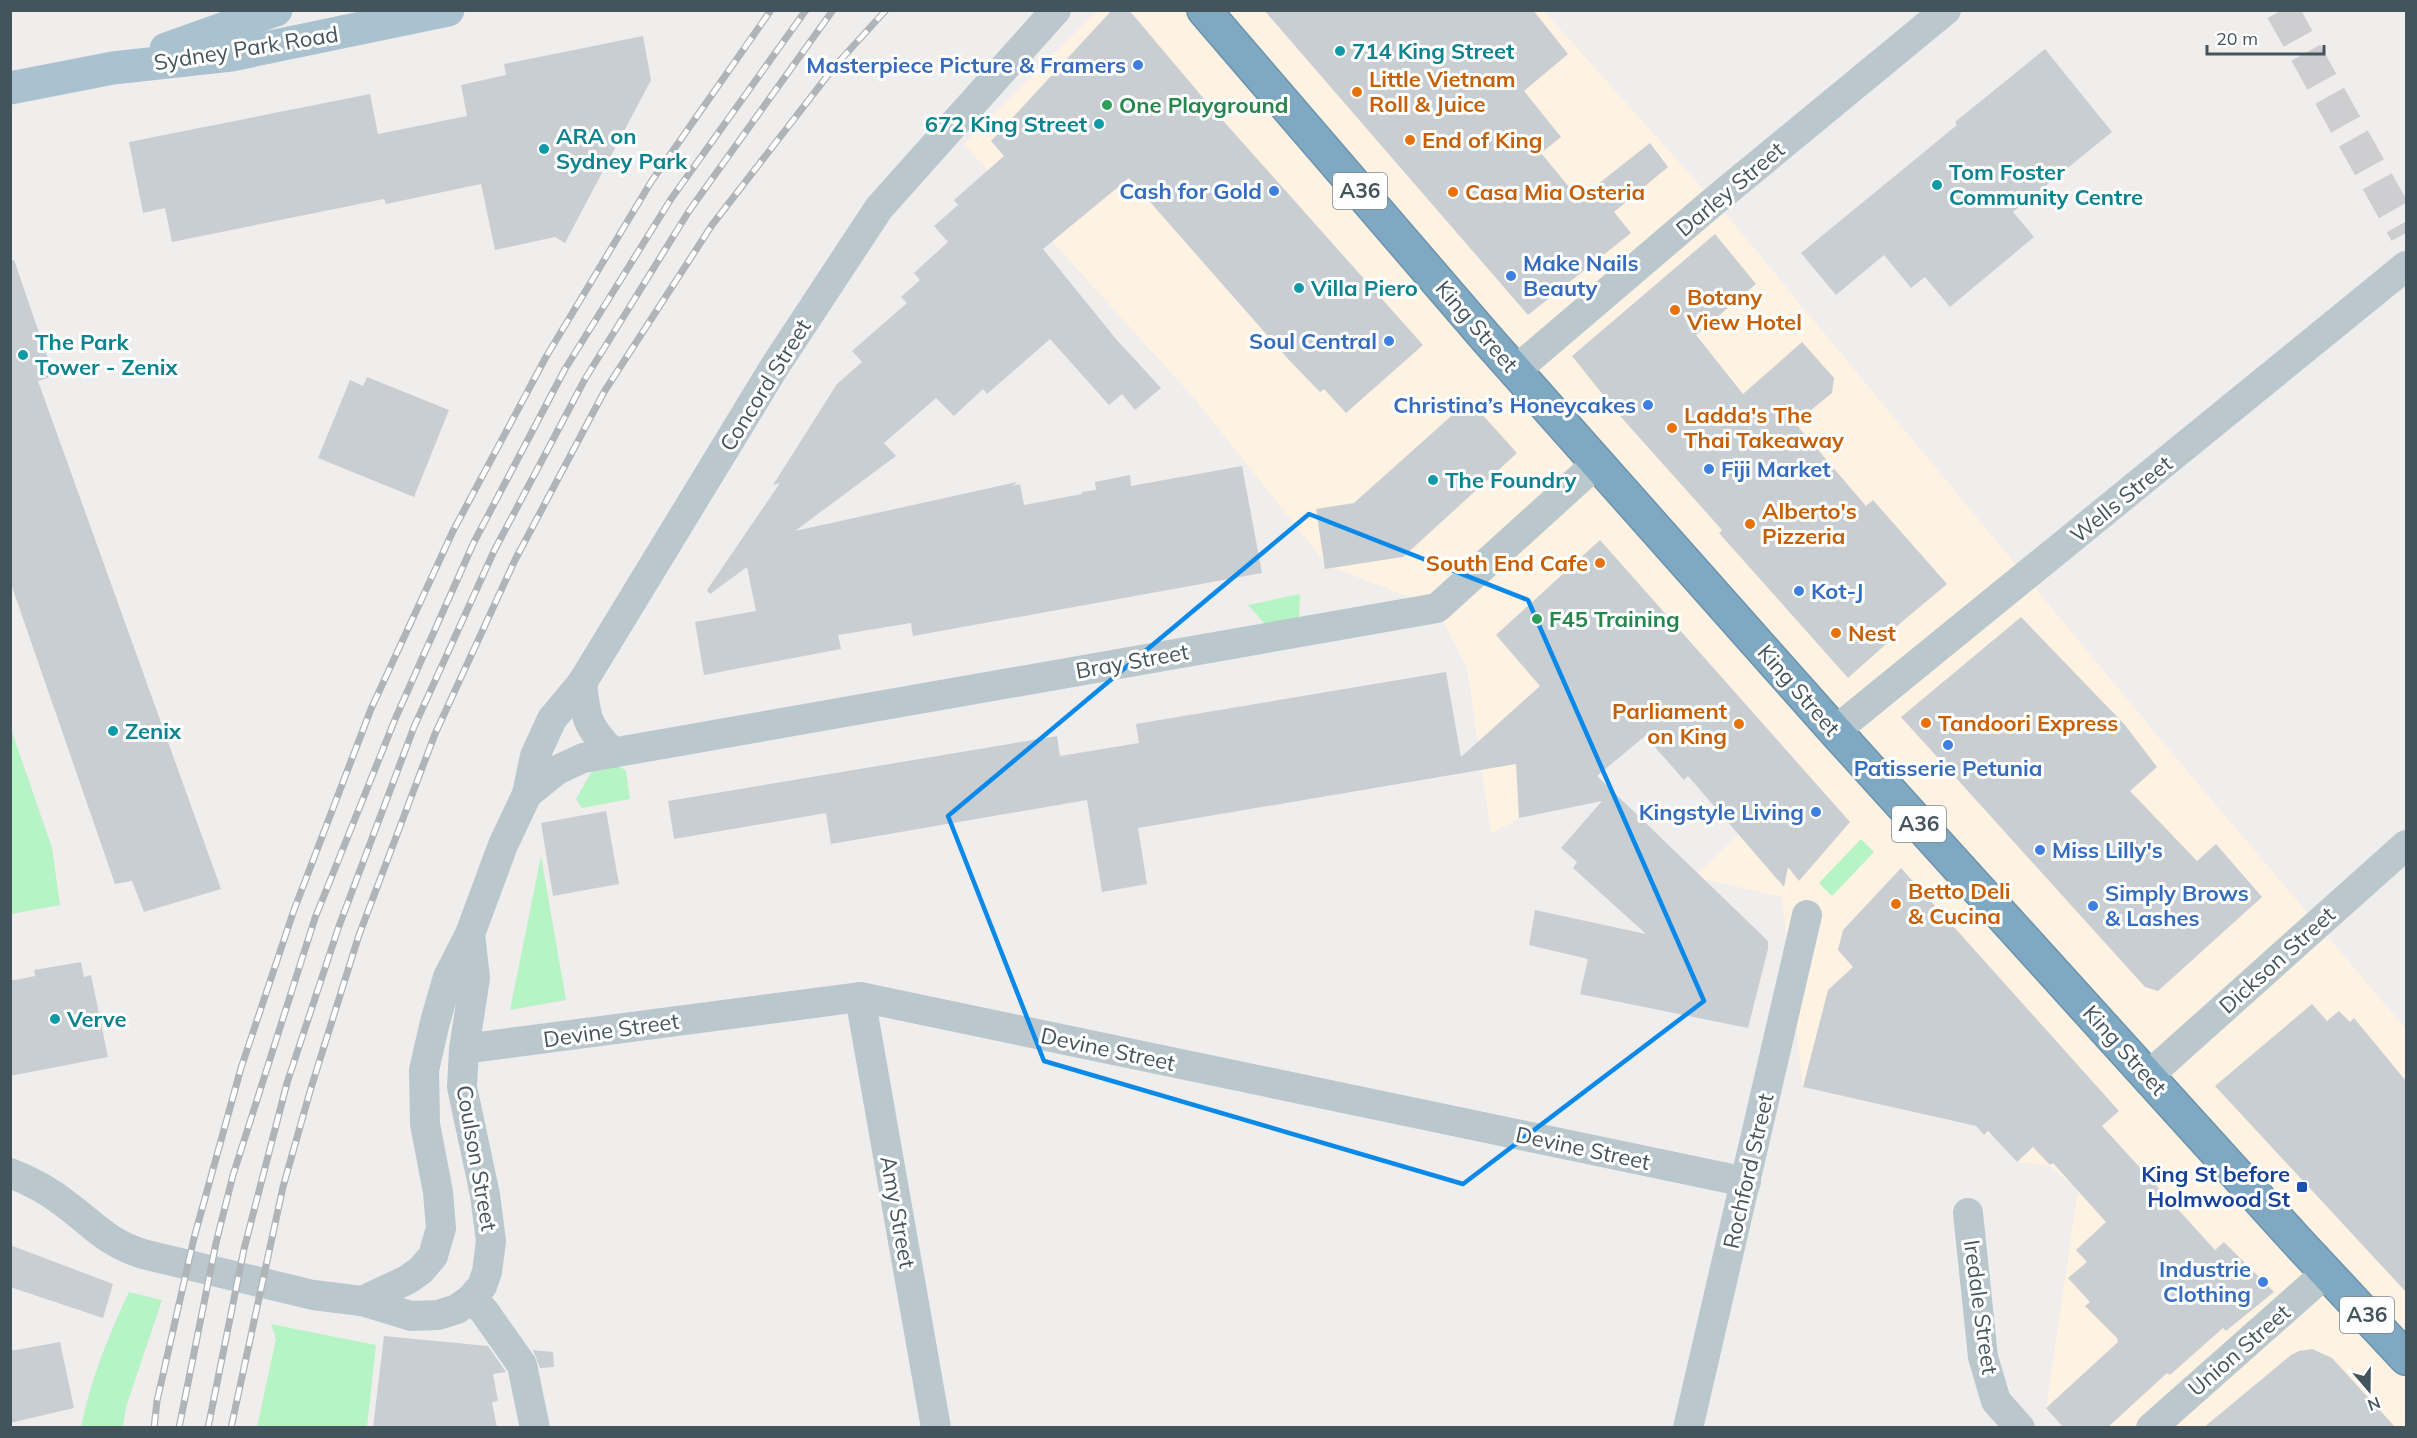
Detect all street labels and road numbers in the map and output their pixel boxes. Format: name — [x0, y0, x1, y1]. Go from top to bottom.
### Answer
street label: Sydney Park Road — [152, 20, 340, 76]
street label: Darley Street — [1670, 135, 1790, 242]
road number: A36 — [1333, 173, 1387, 209]
street label: King Street — [1430, 275, 1524, 378]
street label: Concord Street — [713, 313, 817, 456]
street label: Wells Street — [2064, 449, 2178, 549]
street label: Bray Street — [1073, 637, 1191, 685]
street label: King Street — [1752, 639, 1846, 742]
road number: A36 — [1892, 806, 1946, 842]
street label: Dickson Street — [2213, 900, 2341, 1019]
street label: King Street — [2077, 999, 2173, 1101]
street label: Devine Street — [541, 1007, 681, 1053]
street label: Devine Street — [1038, 1021, 1178, 1077]
street label: Coulson Street — [450, 1083, 504, 1233]
street label: Rochford Street — [1717, 1090, 1780, 1251]
street label: Devine Street — [1513, 1120, 1653, 1176]
street label: Amy Street — [874, 1154, 922, 1271]
street label: Iredale Street — [1958, 1238, 2004, 1376]
road number: A36 — [2340, 1297, 2394, 1333]
street label: Union Street — [2182, 1298, 2296, 1402]

